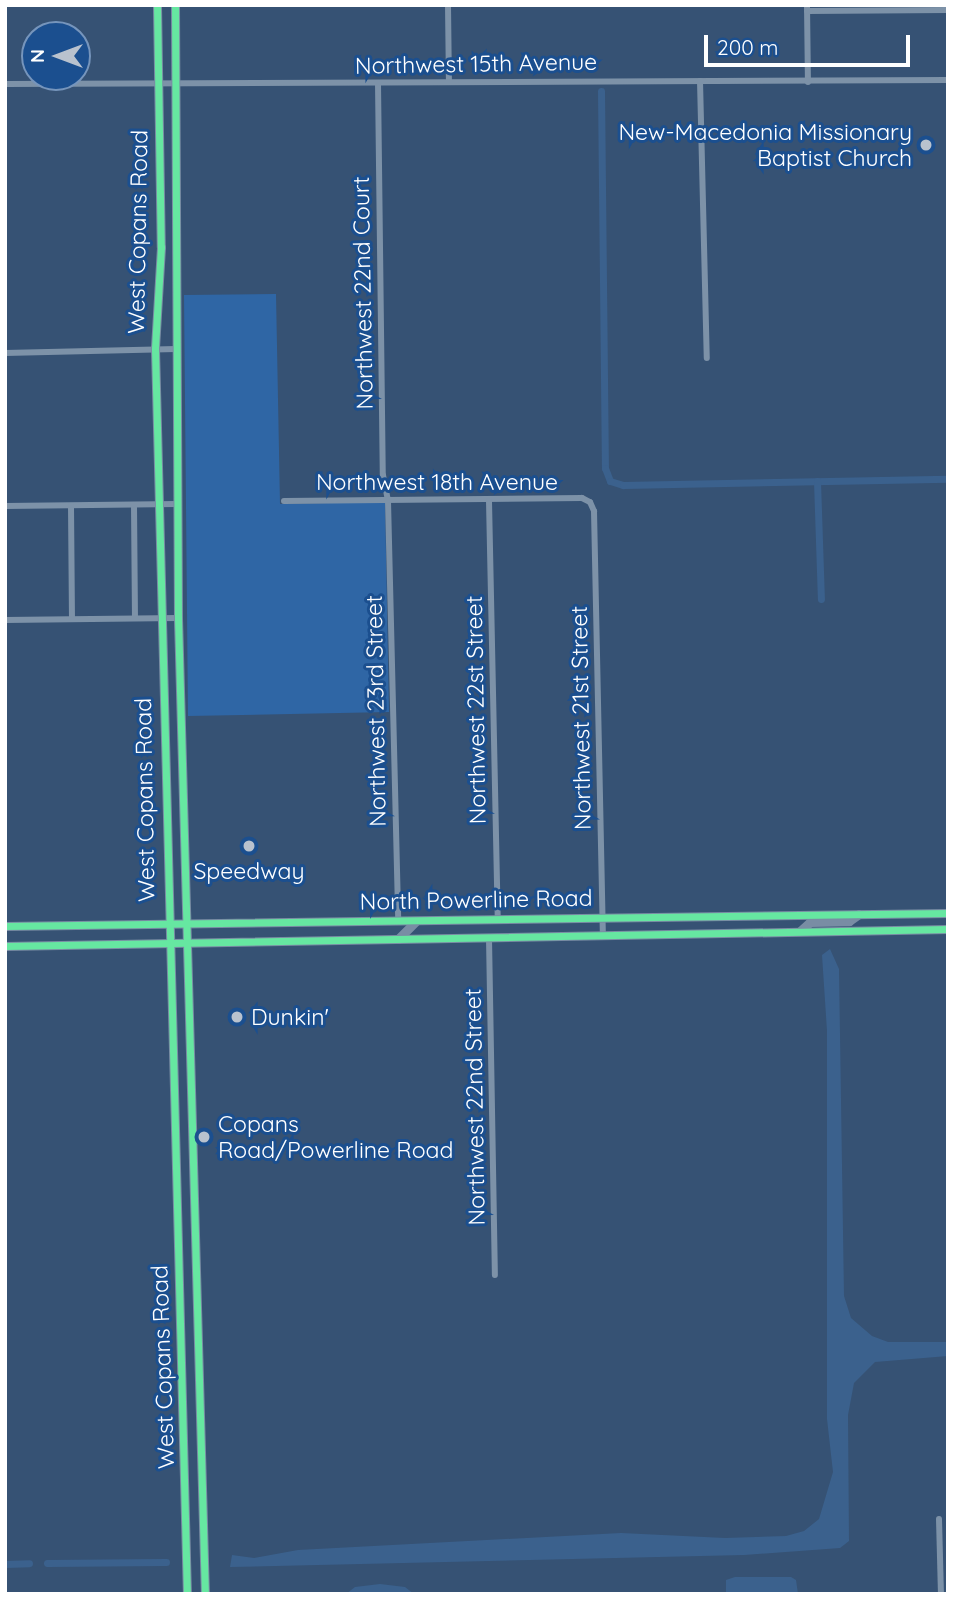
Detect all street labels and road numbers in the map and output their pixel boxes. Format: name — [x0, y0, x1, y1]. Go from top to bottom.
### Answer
street label: Northwest 15th Avenue — [355, 48, 597, 80]
street label: West Copans Road — [122, 130, 154, 334]
street label: Northwest 22nd Court — [347, 176, 379, 410]
street label: Northwest 18th Avenue — [316, 468, 558, 496]
street label: Northwest 23rd Street — [360, 595, 392, 827]
street label: Northwest 22st Street — [460, 595, 492, 825]
street label: Northwest 21st Street — [565, 606, 597, 830]
street label: West Copans Road — [129, 698, 161, 902]
street label: North Powerline Road — [359, 884, 593, 916]
street label: Northwest 22nd Street — [459, 988, 491, 1226]
street label: West Copans Road — [146, 1265, 180, 1469]

